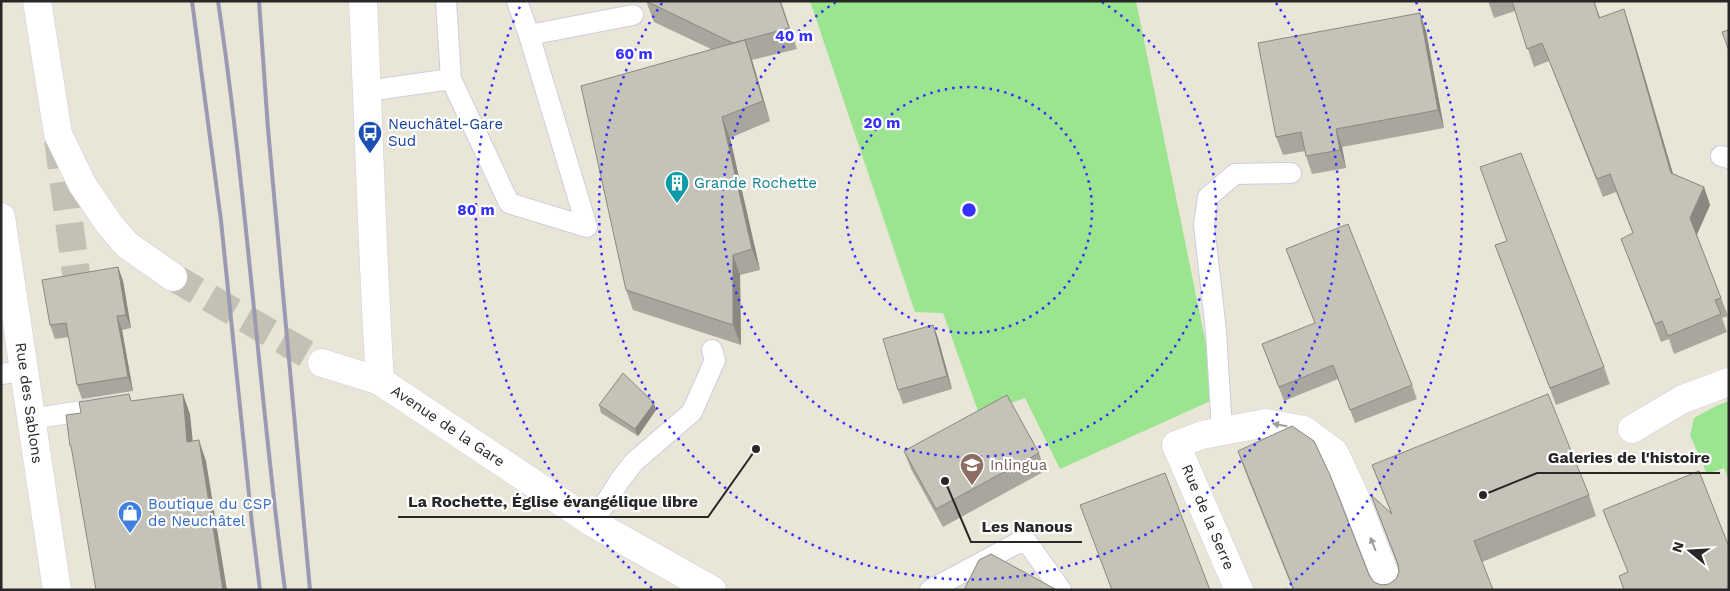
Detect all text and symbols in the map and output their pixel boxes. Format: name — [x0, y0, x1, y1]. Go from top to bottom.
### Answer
text: 40 m — [775, 27, 813, 45]
text: 60 m — [615, 45, 653, 63]
text: 20 m — [863, 114, 901, 132]
place label: Neuchâtel-Gare Sud — [388, 115, 503, 150]
bus stop icon: Neuchâtel-Gare Sud — [357, 120, 383, 154]
building icon: Grande Rochette — [664, 170, 690, 204]
place label: Grande Rochette — [694, 174, 817, 192]
text: 80 m — [457, 201, 495, 219]
centre of rings — [960, 201, 978, 219]
street label: Rue des Sablons — [12, 341, 46, 465]
street label: Avenue de la Gare — [388, 381, 508, 471]
one-way arrow — [1271, 421, 1287, 429]
callout: Galeries de l'histoire — [1537, 442, 1720, 473]
text: Galeries de l'histoire — [1548, 448, 1710, 467]
school or university icon: Inlingua — [959, 452, 985, 486]
place label: Inlingua — [990, 456, 1048, 474]
street label: Rue de la Serre — [1178, 462, 1238, 572]
callout: La Rochette, Église évangélique libre — [398, 486, 708, 517]
text: La Rochette, Église évangélique libre — [408, 492, 698, 511]
place label: Boutique du CSP de Neuchâtel — [148, 495, 272, 530]
shop icon: Boutique du CSP de Neuchâtel — [117, 500, 143, 534]
callout: Les Nanous — [971, 511, 1082, 542]
text: Les Nanous — [982, 517, 1073, 536]
north arrow — [1665, 526, 1715, 576]
one-way arrow — [1369, 536, 1377, 551]
text: N — [1668, 540, 1687, 554]

